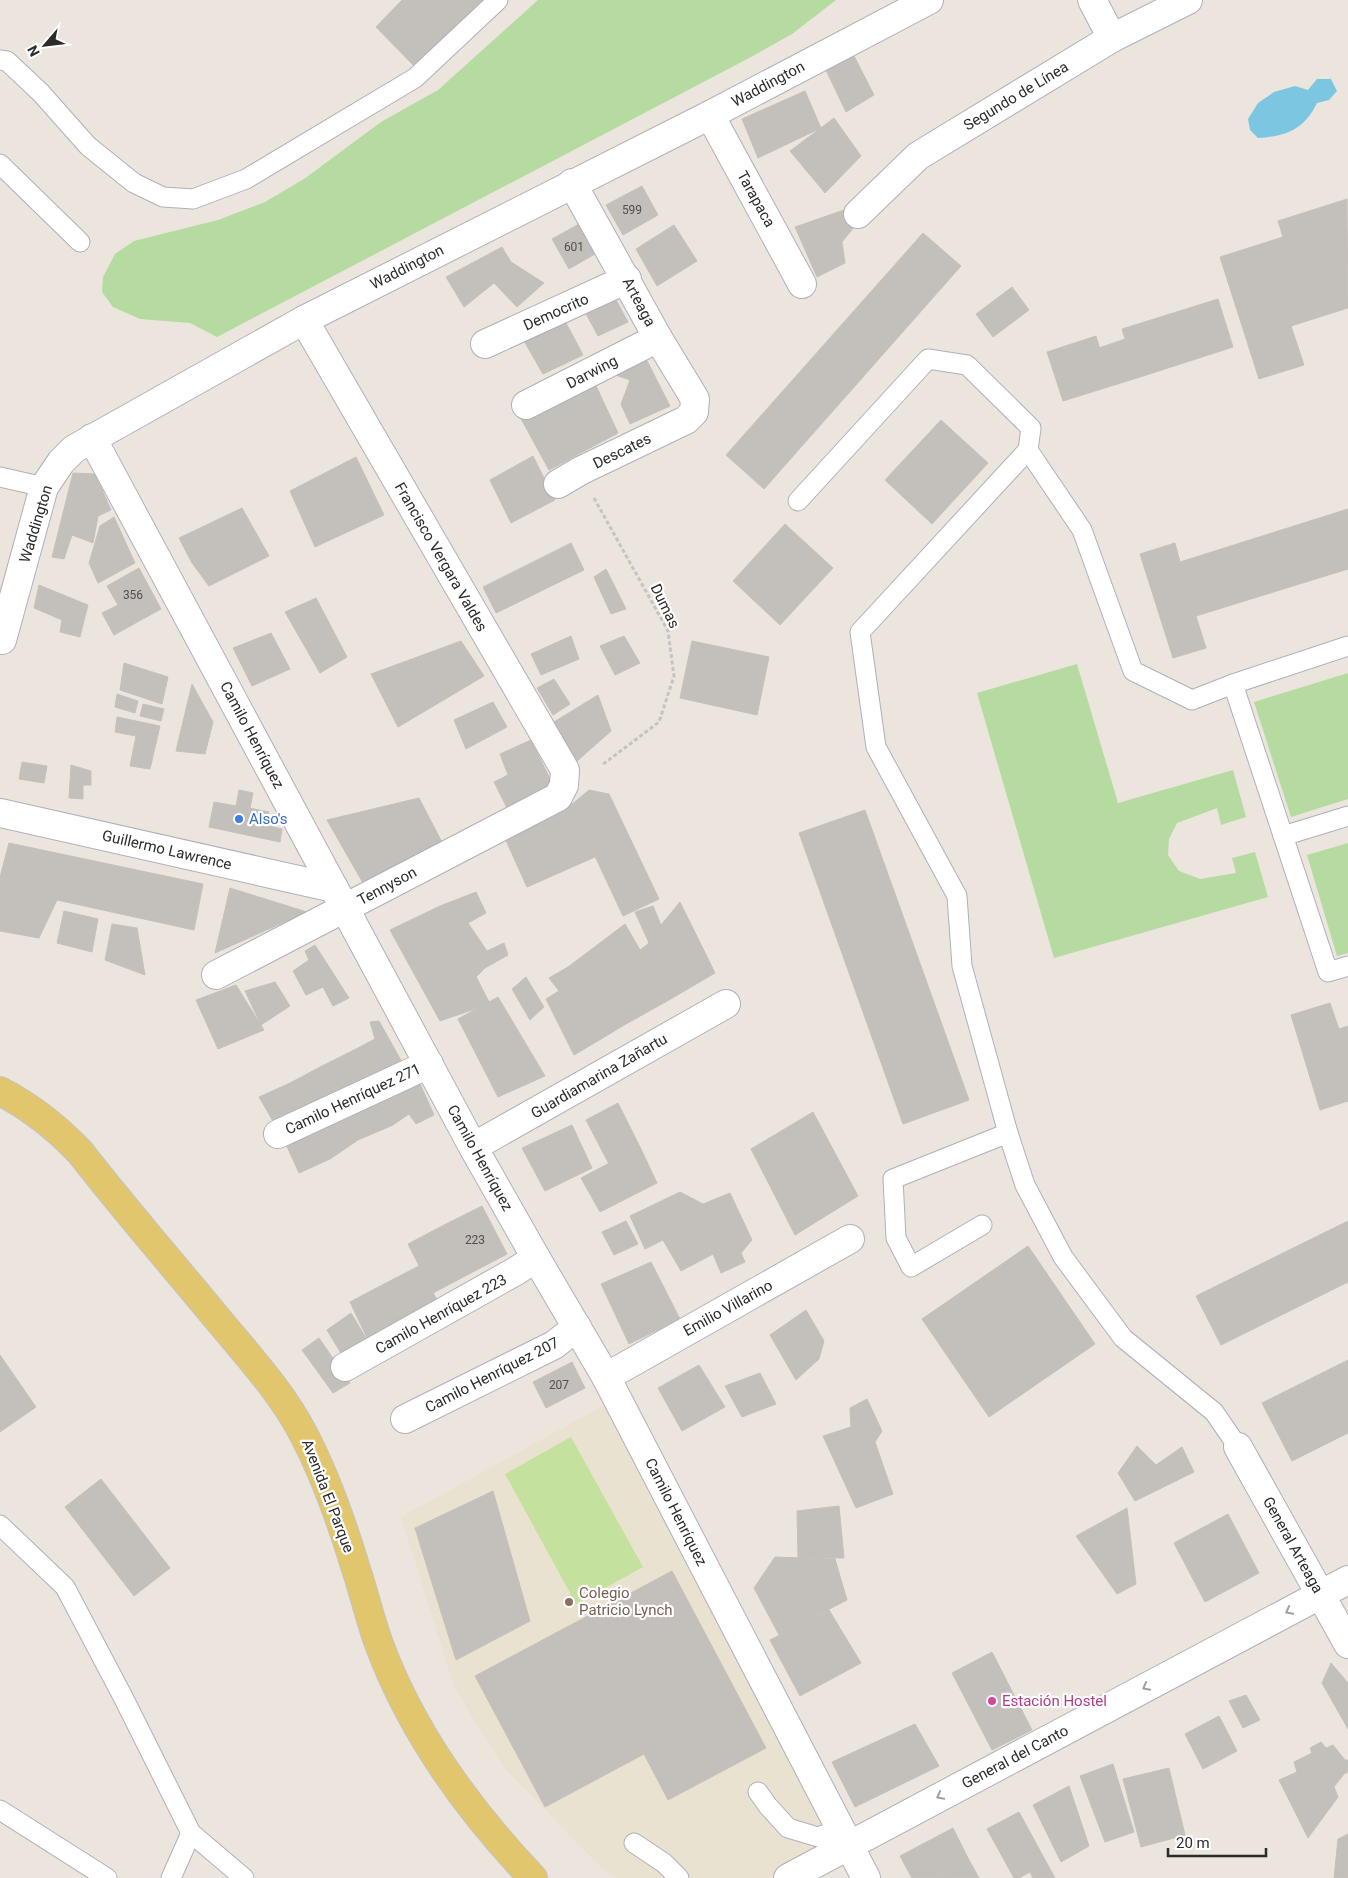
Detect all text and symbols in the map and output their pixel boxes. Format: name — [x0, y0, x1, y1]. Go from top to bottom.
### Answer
north arrow — [20, 20, 70, 70]
text: N — [24, 43, 43, 59]
street label: Waddington — [728, 57, 808, 111]
street label: Segundo de Línea — [960, 58, 1072, 134]
street label: Tarapaca — [733, 168, 779, 230]
house number: 599 — [622, 203, 642, 217]
house number: 601 — [564, 240, 584, 254]
street label: Waddington — [367, 241, 447, 293]
street label: Arteaga — [619, 274, 659, 330]
street label: Democrito — [521, 290, 591, 334]
street label: Darwing — [563, 352, 621, 392]
street label: Descates — [590, 429, 654, 473]
street label: Francisco Vergara Valdes — [391, 479, 491, 635]
street label: Waddington — [16, 483, 56, 565]
street label: Dumas — [647, 581, 683, 631]
house number: 356 — [123, 588, 143, 602]
street label: Camilo Henríquez — [216, 678, 288, 792]
place label: Also's — [249, 810, 288, 828]
marker: Also's — [233, 813, 245, 825]
street label: Guillermo Lawrence — [100, 826, 234, 874]
street label: Tennyson — [354, 863, 420, 909]
street label: Guardiamarina Zañartu — [528, 1030, 670, 1122]
street label: Camilo Henríquez 271 — [282, 1060, 424, 1138]
street label: Camilo Henríquez — [443, 1102, 517, 1214]
house number: 223 — [465, 1233, 485, 1247]
street label: Camilo Henríquez 223 — [372, 1270, 510, 1358]
street label: Emilio Villarino — [680, 1276, 776, 1340]
street label: Camilo Henríquez 207 — [422, 1333, 562, 1417]
house number: 207 — [549, 1378, 569, 1392]
street label: Avenida El Parque — [298, 1437, 358, 1555]
street label: Camilo Henríquez — [641, 1455, 711, 1569]
street label: General Arteaga — [1259, 1494, 1327, 1596]
place label: Colegio Patricio Lynch — [579, 1584, 673, 1619]
marker: Colegio Patricio Lynch — [563, 1596, 575, 1608]
one-way arrow — [1286, 1605, 1295, 1615]
one-way arrow — [1142, 1681, 1151, 1691]
place label: Estación Hostel — [1002, 1692, 1107, 1710]
marker: Estación Hostel — [986, 1695, 998, 1707]
street label: General del Canto — [959, 1721, 1071, 1793]
one-way arrow — [937, 1790, 946, 1800]
scale bar — [1168, 1826, 1266, 1858]
text: 20 m — [1176, 1834, 1210, 1852]

